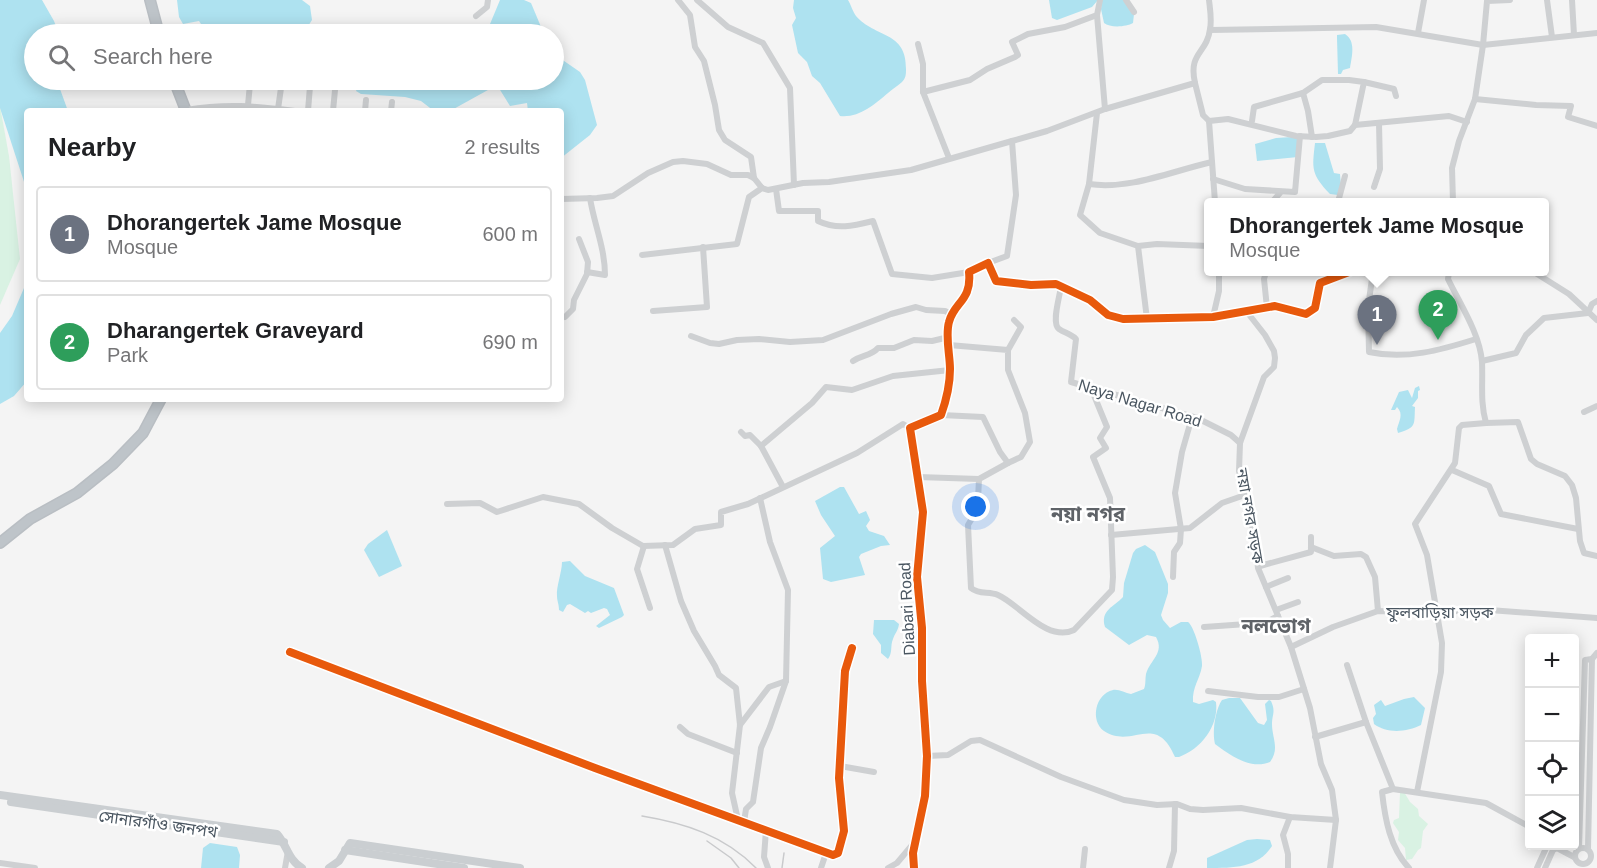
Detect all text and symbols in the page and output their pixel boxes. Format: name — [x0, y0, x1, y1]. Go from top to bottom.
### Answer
search box — [24, 24, 564, 90]
icon: search — [45, 41, 78, 74]
text: Search here — [93, 44, 213, 69]
text: Nearby — [48, 132, 136, 162]
text: 2 results — [464, 136, 540, 158]
popup — [1204, 198, 1549, 276]
text: Dhorangertek Jame Mosque — [107, 210, 402, 235]
text: Dhorangertek Jame Mosque — [1229, 213, 1524, 238]
text: 1 — [64, 223, 75, 245]
text: 600 m — [482, 223, 538, 245]
text: Mosque — [107, 236, 178, 258]
text: Mosque — [1229, 239, 1300, 261]
pin: 2 — [1418, 290, 1458, 340]
pin: 1 — [1358, 296, 1396, 345]
text: Dharangertek Graveyard — [107, 318, 364, 343]
text: 2 — [64, 331, 75, 353]
text: 690 m — [482, 331, 538, 353]
text: Park — [107, 344, 148, 366]
street label: Naya Nagar Road — [1076, 376, 1204, 430]
street label: নয়া নগর সড়ক — [1233, 466, 1267, 566]
your location — [961, 492, 990, 521]
district label: নয়া নগর — [1050, 503, 1126, 525]
street label: Diabari Road — [896, 562, 918, 656]
street label: ফুলবাড়িয়া সড়ক — [1385, 603, 1495, 622]
district label: নলভোগ — [1240, 615, 1311, 637]
map controls — [1525, 634, 1579, 850]
button: + — [1525, 634, 1579, 688]
button: − — [1525, 688, 1579, 742]
button: locate — [1525, 742, 1579, 796]
button: layers — [1525, 796, 1579, 850]
street label: সোনারগাঁও জনপথ — [98, 806, 219, 841]

